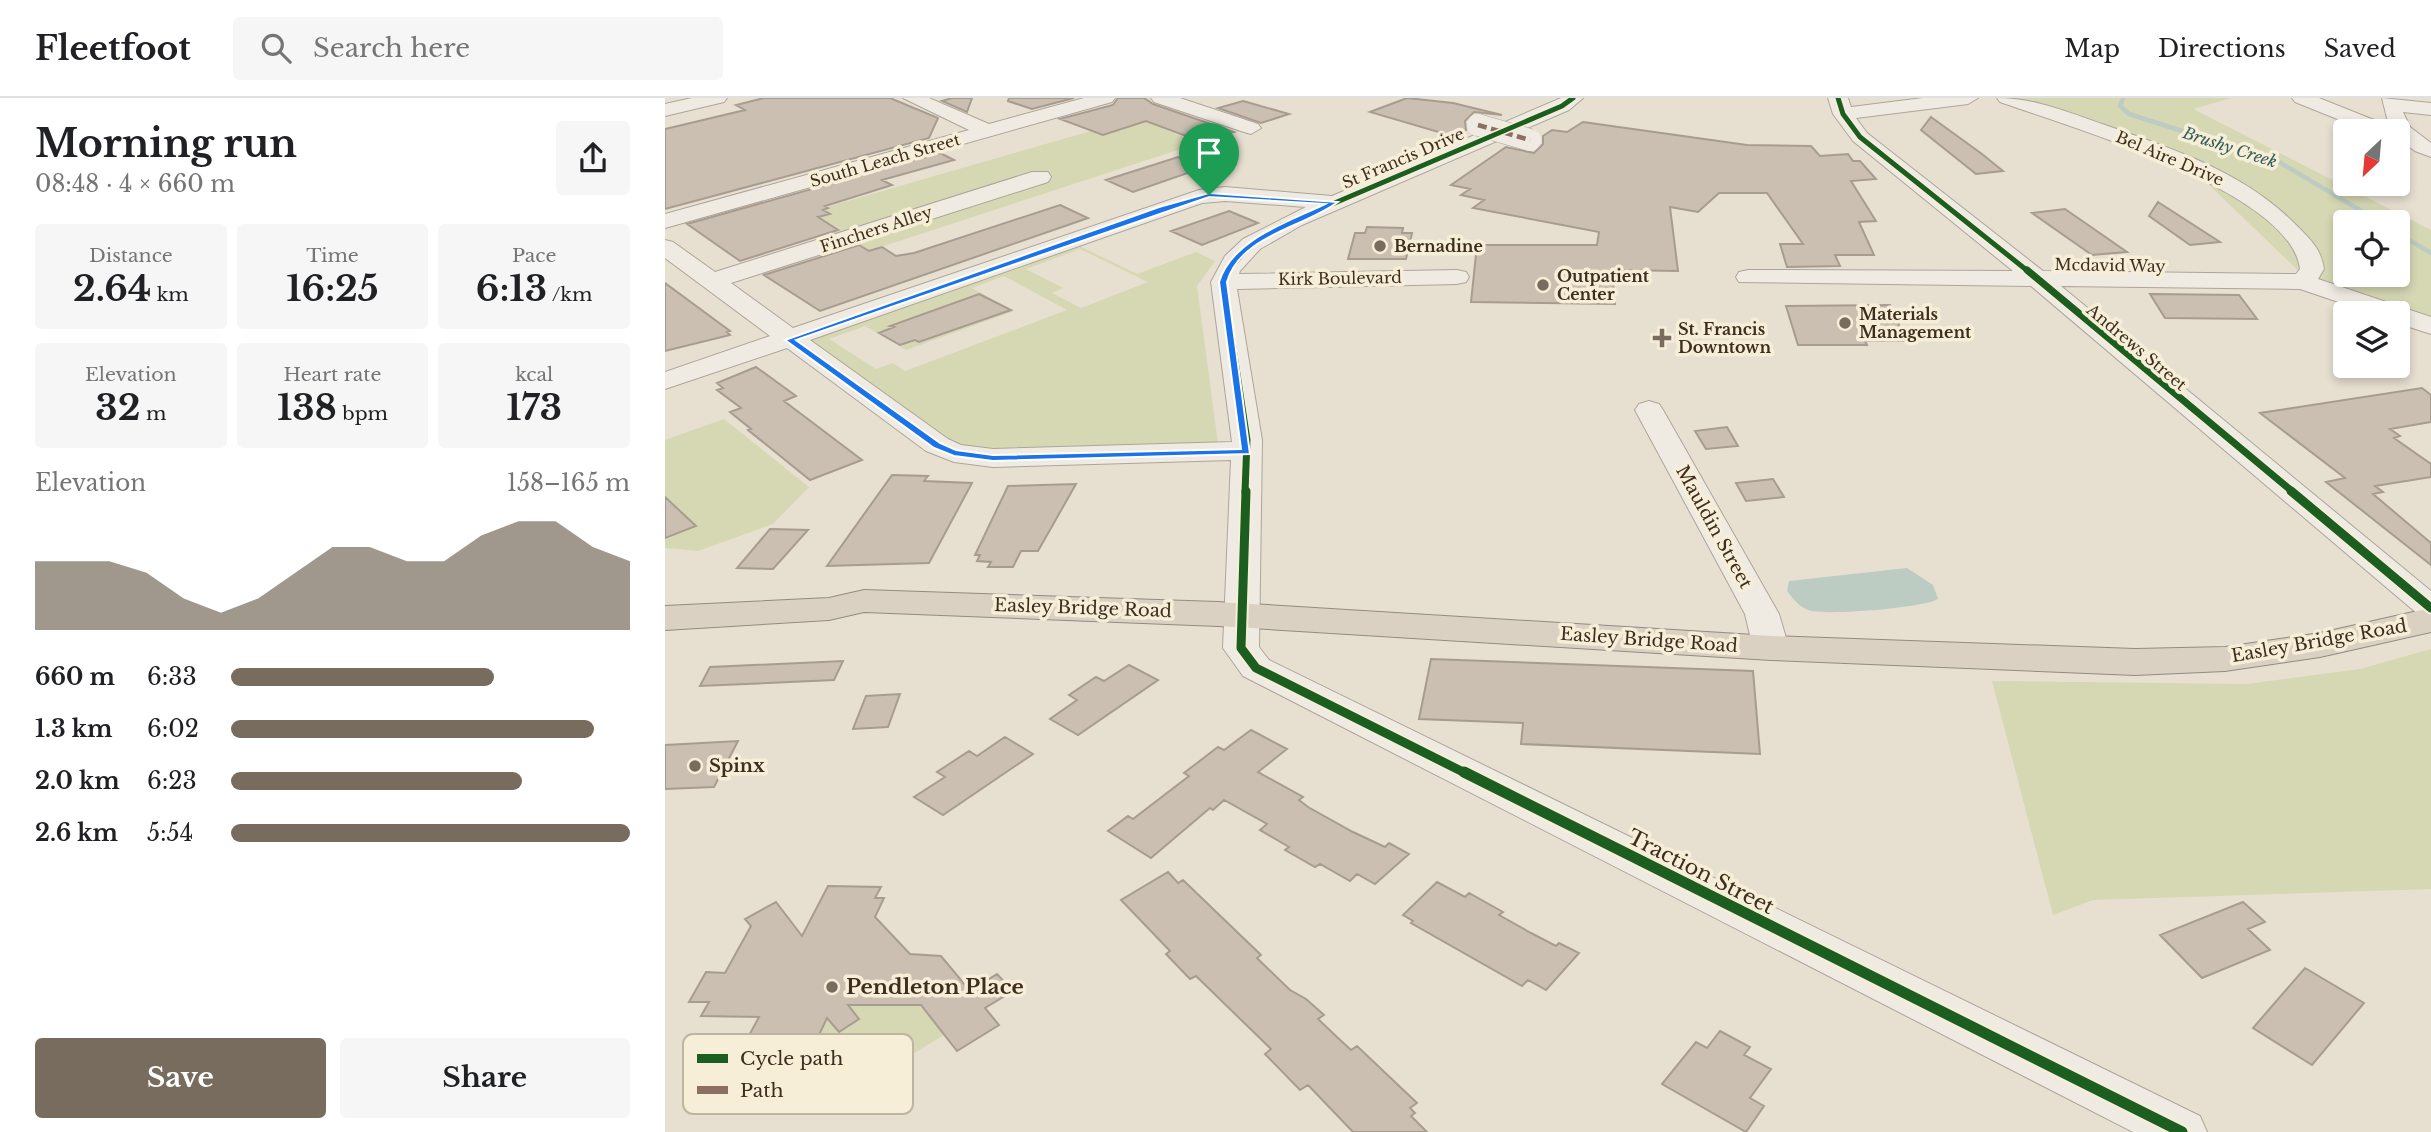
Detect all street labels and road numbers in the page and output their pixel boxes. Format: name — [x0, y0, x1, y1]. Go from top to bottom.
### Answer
street label: St Francis Drive — [1339, 123, 1467, 193]
street label: Bel Aire Drive — [2113, 126, 2227, 190]
street label: South Leach Street — [808, 129, 962, 191]
street label: Finchers Alley — [817, 201, 935, 257]
street label: Mcdavid Way — [2054, 254, 2166, 276]
street label: Kirk Boulevard — [1278, 267, 1402, 289]
street label: Andrews Street — [2082, 299, 2191, 395]
street label: Mauldin Street — [1671, 462, 1757, 593]
street label: Easley Bridge Road — [994, 594, 1172, 622]
street label: Easley Bridge Road — [2229, 615, 2409, 667]
street label: Easley Bridge Road — [1559, 623, 1739, 657]
street label: Traction Street — [1623, 824, 1779, 920]

